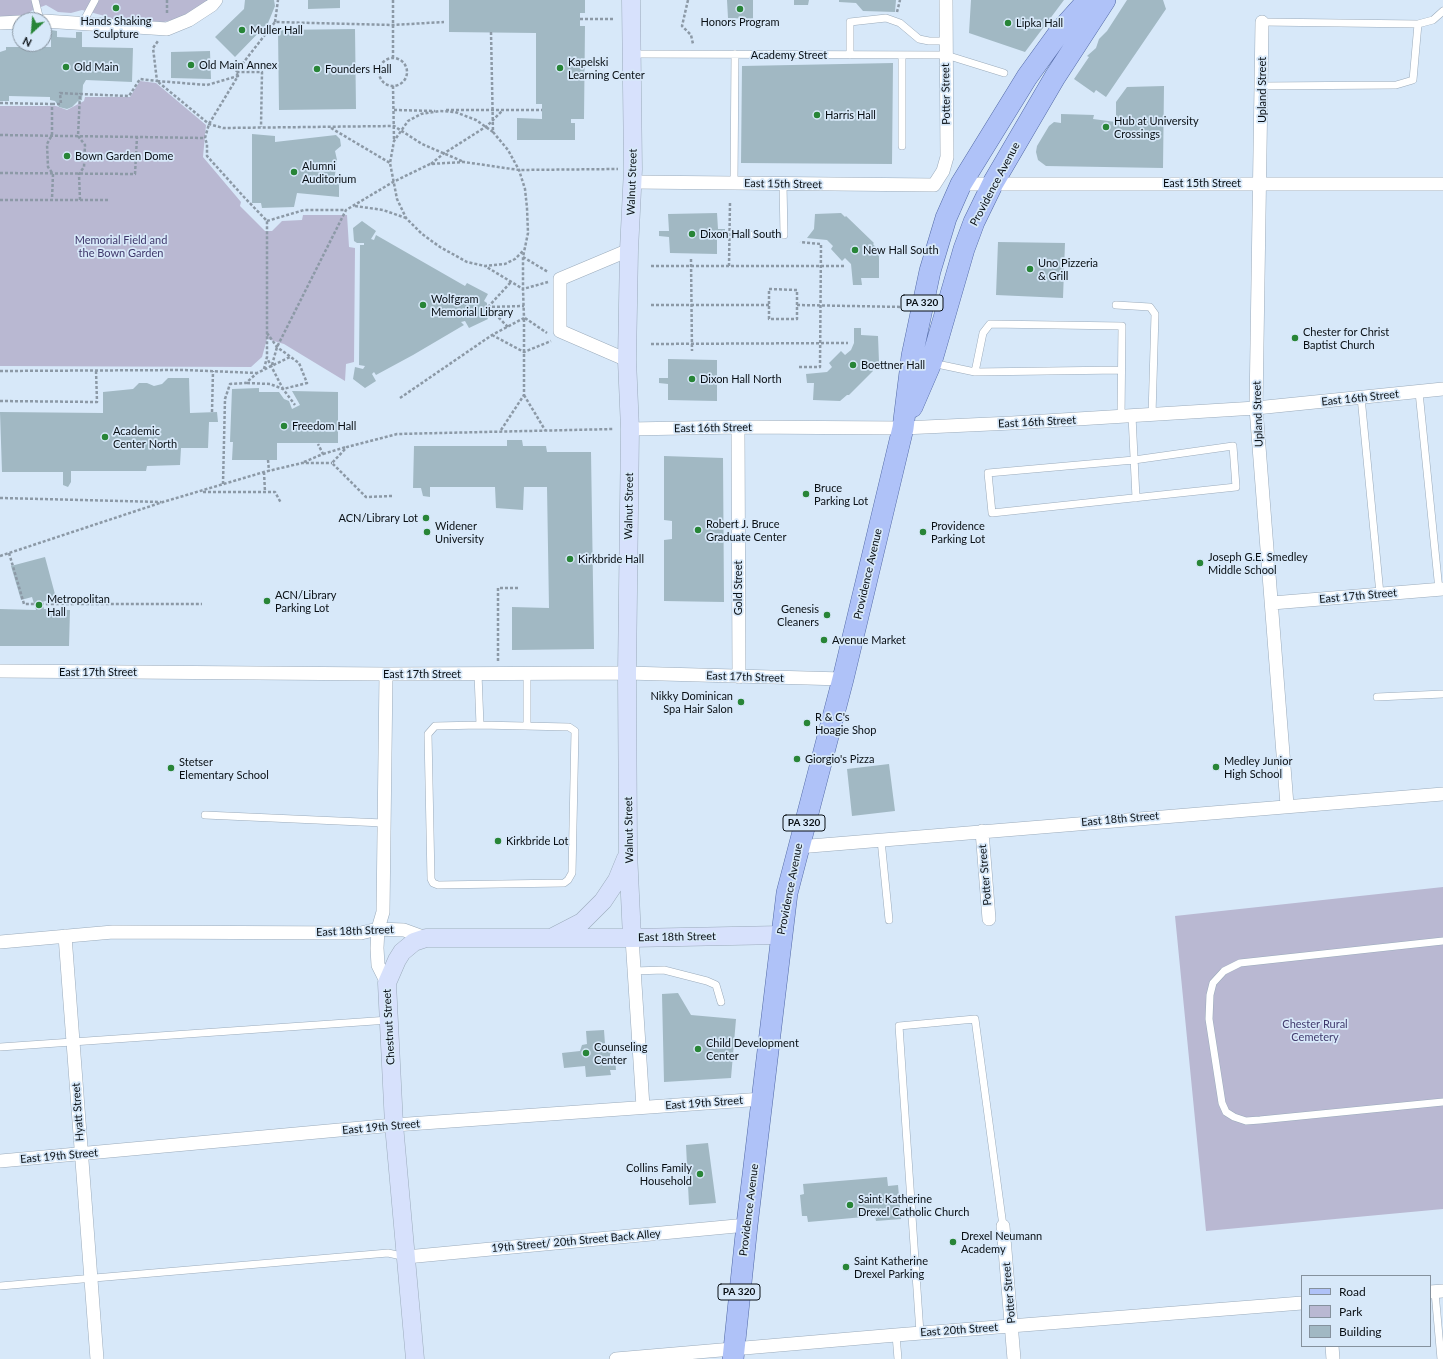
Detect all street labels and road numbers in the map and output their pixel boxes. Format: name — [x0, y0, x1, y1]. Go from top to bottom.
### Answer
street label: Academy Street — [751, 48, 827, 62]
street label: Upland Street — [1255, 57, 1269, 123]
street label: Potter Street — [939, 63, 953, 125]
street label: Providence Avenue — [967, 140, 1023, 228]
street label: Walnut Street — [624, 148, 640, 216]
street label: East 15th Street — [1163, 176, 1241, 190]
street label: East 15th Street — [744, 177, 822, 191]
road number: PA 320 — [901, 295, 943, 311]
street label: Upland Street — [1250, 381, 1266, 447]
street label: East 16th Street — [1321, 387, 1399, 409]
street label: East 16th Street — [998, 413, 1076, 431]
street label: East 16th Street — [674, 421, 752, 435]
street label: Walnut Street — [622, 472, 636, 540]
street label: Providence Avenue — [851, 527, 885, 621]
street label: Gold Street — [731, 561, 745, 615]
street label: East 17th Street — [1319, 586, 1397, 606]
street label: East 17th Street — [59, 665, 137, 679]
street label: East 17th Street — [383, 667, 461, 681]
street label: East 17th Street — [706, 669, 784, 685]
street label: Walnut Street — [622, 796, 636, 864]
street label: East 18th Street — [1081, 809, 1159, 829]
road number: PA 320 — [783, 815, 825, 831]
street label: Providence Avenue — [775, 842, 805, 936]
street label: Potter Street — [976, 844, 994, 906]
street label: East 18th Street — [316, 923, 394, 939]
street label: East 18th Street — [638, 930, 716, 944]
street label: Chestnut Street — [380, 989, 398, 1065]
street label: Hyatt Street — [69, 1082, 87, 1142]
street label: East 19th Street — [665, 1094, 743, 1112]
street label: East 19th Street — [342, 1117, 420, 1137]
street label: East 19th Street — [20, 1146, 98, 1166]
street label: Providence Avenue — [737, 1163, 761, 1257]
street label: 19th Street/ 20th Street Back Alley — [491, 1227, 661, 1255]
street label: Potter Street — [1000, 1262, 1018, 1324]
road number: PA 320 — [718, 1284, 760, 1300]
street label: East 20th Street — [920, 1321, 998, 1339]

